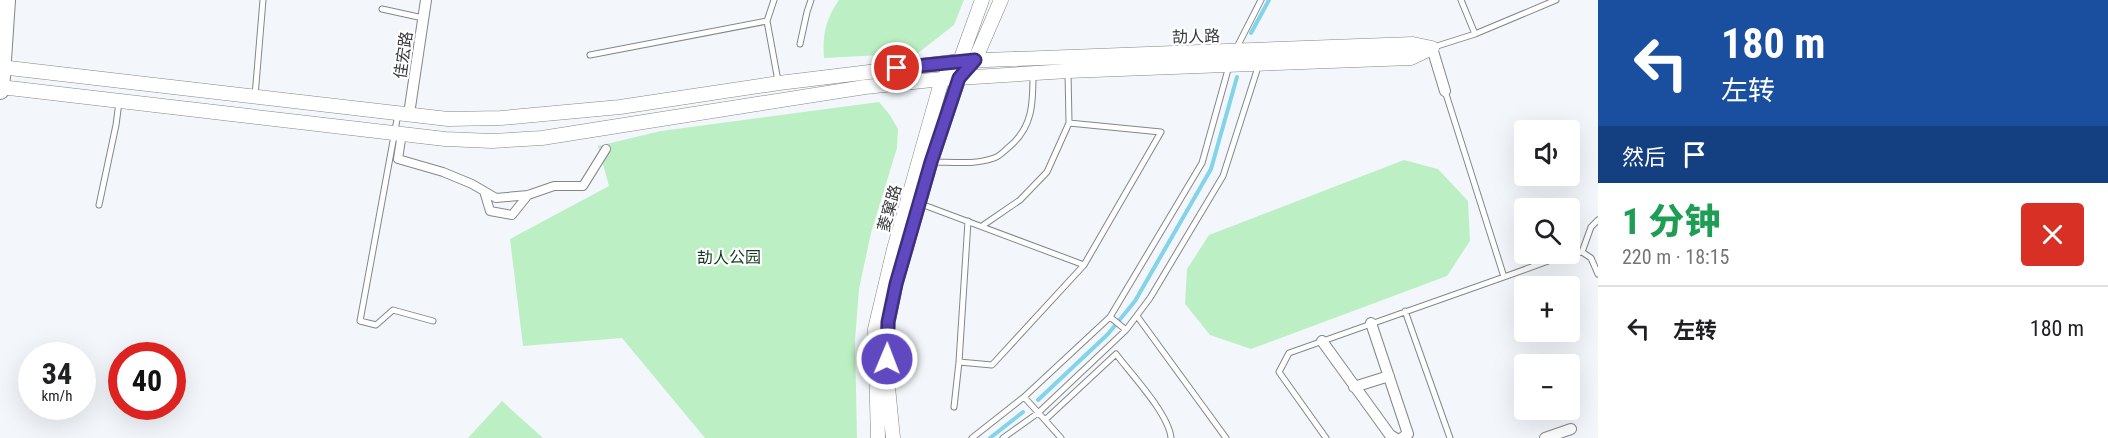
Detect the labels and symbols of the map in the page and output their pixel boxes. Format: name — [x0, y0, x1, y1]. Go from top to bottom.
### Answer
street label: 劼人路 — [1172, 26, 1220, 47]
street label: 佳宏路 — [391, 30, 416, 80]
pin — [871, 42, 922, 93]
street label: 菱窠路 — [874, 182, 905, 234]
park label: 劼人公园 — [697, 248, 761, 267]
position arrow — [855, 327, 919, 391]
speed limit sign: 40 — [108, 342, 186, 420]

